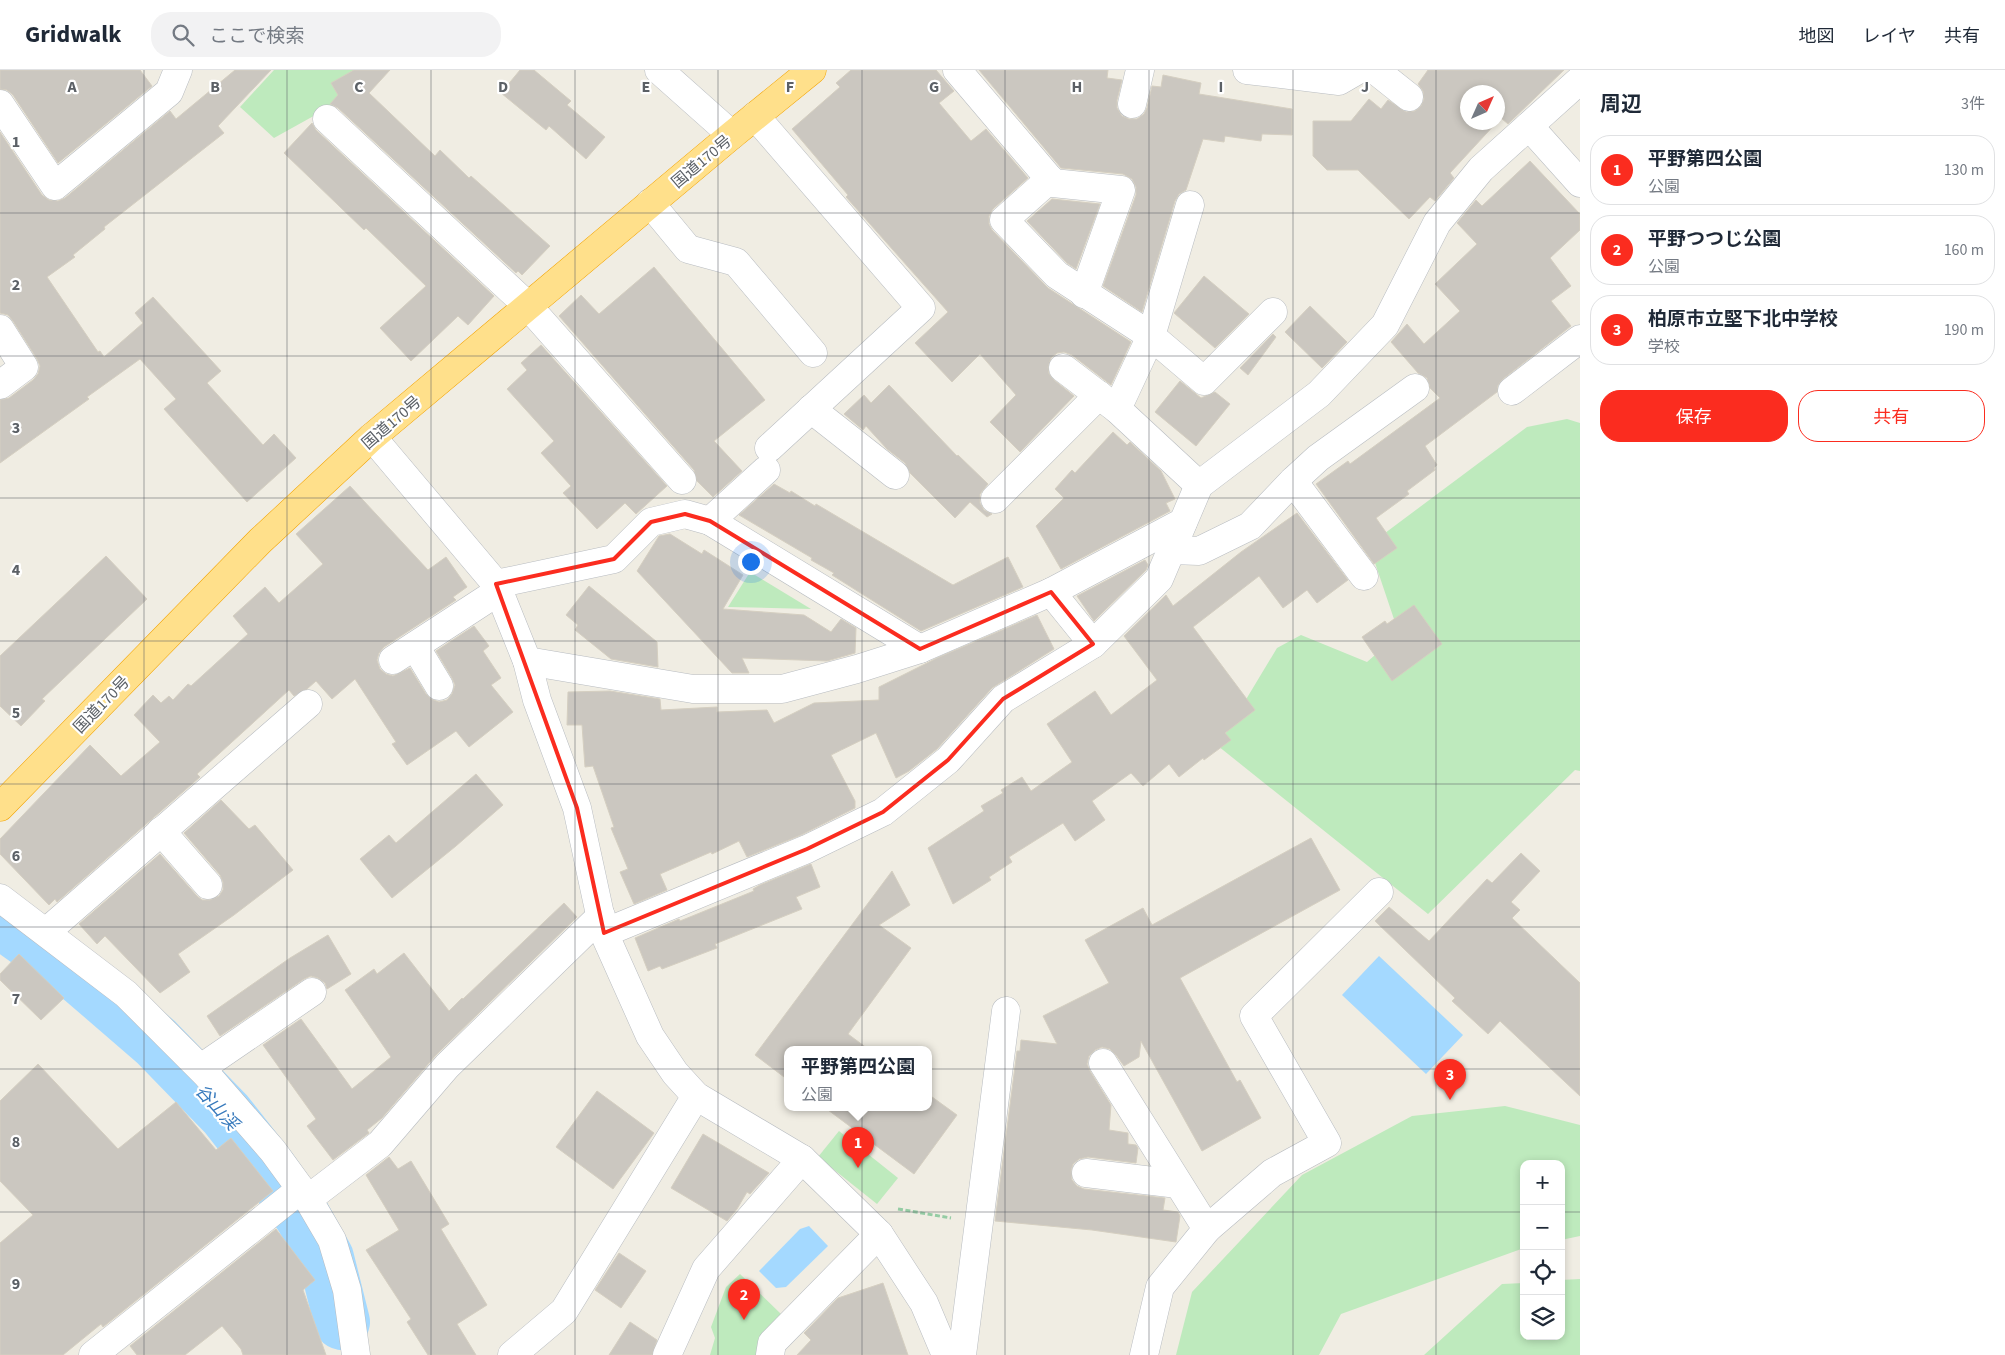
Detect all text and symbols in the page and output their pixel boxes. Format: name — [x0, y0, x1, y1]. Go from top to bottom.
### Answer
search box — [151, 12, 501, 57]
text: Gridwalk — [25, 17, 121, 52]
icon: search — [169, 21, 197, 49]
text: ここで検索 — [209, 23, 304, 50]
text: 地図 — [1799, 24, 1835, 49]
text: レイヤ — [1863, 24, 1916, 49]
text: 共有 — [1944, 24, 1980, 49]
text: A — [66, 76, 77, 98]
text: B — [210, 76, 220, 98]
text: C — [354, 76, 364, 98]
text: D — [498, 76, 508, 98]
text: E — [642, 76, 650, 98]
text: F — [786, 76, 794, 98]
text: G — [929, 76, 939, 98]
text: H — [1072, 76, 1082, 98]
text: I — [1219, 76, 1223, 98]
text: J — [1361, 76, 1369, 98]
north arrow — [1460, 85, 1505, 130]
text: 周辺 — [1600, 89, 1642, 119]
text: 3件 — [1961, 93, 1985, 115]
street label: 国道170号 — [667, 130, 736, 193]
text: 1 — [12, 131, 20, 153]
text: 平野第四公園 — [1648, 146, 1762, 173]
text: 1 — [1613, 159, 1621, 181]
text: 130 m — [1944, 159, 1984, 181]
text: 公園 — [1648, 176, 1680, 198]
text: 平野つつじ公園 — [1648, 226, 1781, 253]
text: 2 — [1613, 239, 1621, 261]
text: 160 m — [1944, 239, 1984, 261]
text: 公園 — [1648, 256, 1680, 278]
text: 2 — [12, 274, 20, 296]
text: 柏原市立堅下北中学校 — [1648, 306, 1838, 333]
text: 3 — [1613, 319, 1621, 341]
text: 190 m — [1944, 319, 1984, 341]
text: 学校 — [1648, 336, 1680, 358]
button: 保存 — [1600, 390, 1788, 442]
button: 共有 — [1798, 390, 1985, 442]
street label: 国道170号 — [357, 391, 426, 455]
text: 3 — [12, 417, 20, 439]
your location — [738, 549, 764, 575]
text: 4 — [12, 559, 21, 581]
street label: 国道170号 — [69, 671, 135, 738]
text: 5 — [12, 702, 20, 724]
text: 6 — [12, 845, 20, 867]
text: 7 — [12, 988, 20, 1010]
popup — [784, 1046, 932, 1111]
text: 平野第四公園 — [801, 1054, 915, 1081]
pin: 3 — [1434, 1059, 1466, 1100]
water label: 谷山渓 — [189, 1079, 245, 1137]
text: 公園 — [801, 1084, 833, 1106]
pin: 1 — [842, 1127, 874, 1168]
text: 8 — [12, 1131, 20, 1153]
map controls — [1520, 1160, 1565, 1340]
button: + — [1520, 1160, 1565, 1205]
button: − — [1520, 1205, 1565, 1250]
button: locate — [1520, 1250, 1565, 1295]
text: 9 — [12, 1273, 20, 1295]
pin: 2 — [728, 1279, 760, 1320]
button: layers — [1520, 1295, 1565, 1340]

